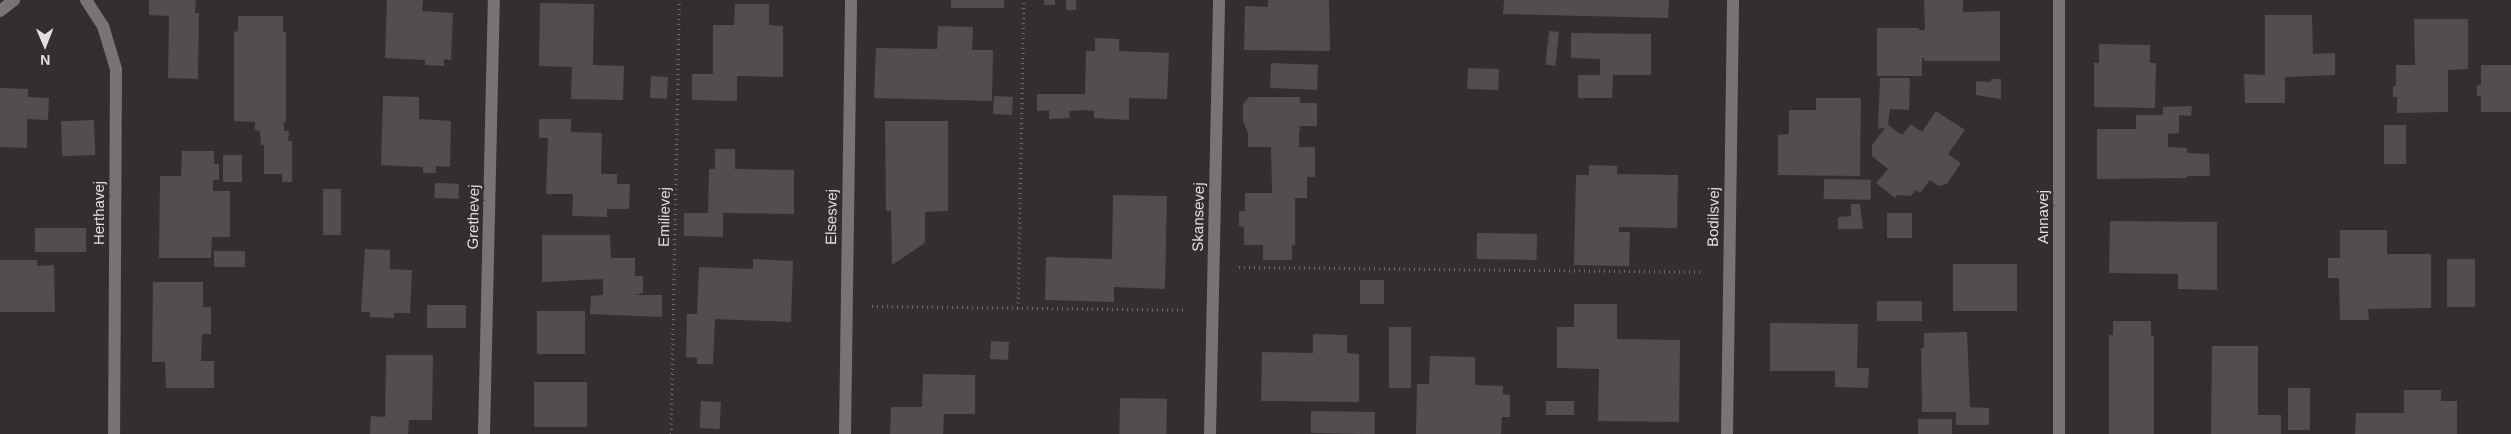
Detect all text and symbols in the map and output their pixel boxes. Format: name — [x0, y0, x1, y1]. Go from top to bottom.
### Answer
north arrow — [20, 20, 70, 70]
text: N — [40, 52, 50, 68]
street label: Herthavej — [90, 181, 108, 245]
street label: Skansevej — [1188, 182, 1208, 252]
street label: Grethevej — [463, 184, 483, 250]
street label: Emilievej — [654, 187, 674, 247]
street label: Bodilsvej — [1703, 187, 1723, 247]
street label: Elsesvej — [822, 189, 840, 245]
street label: Annavej — [2034, 190, 2052, 244]

